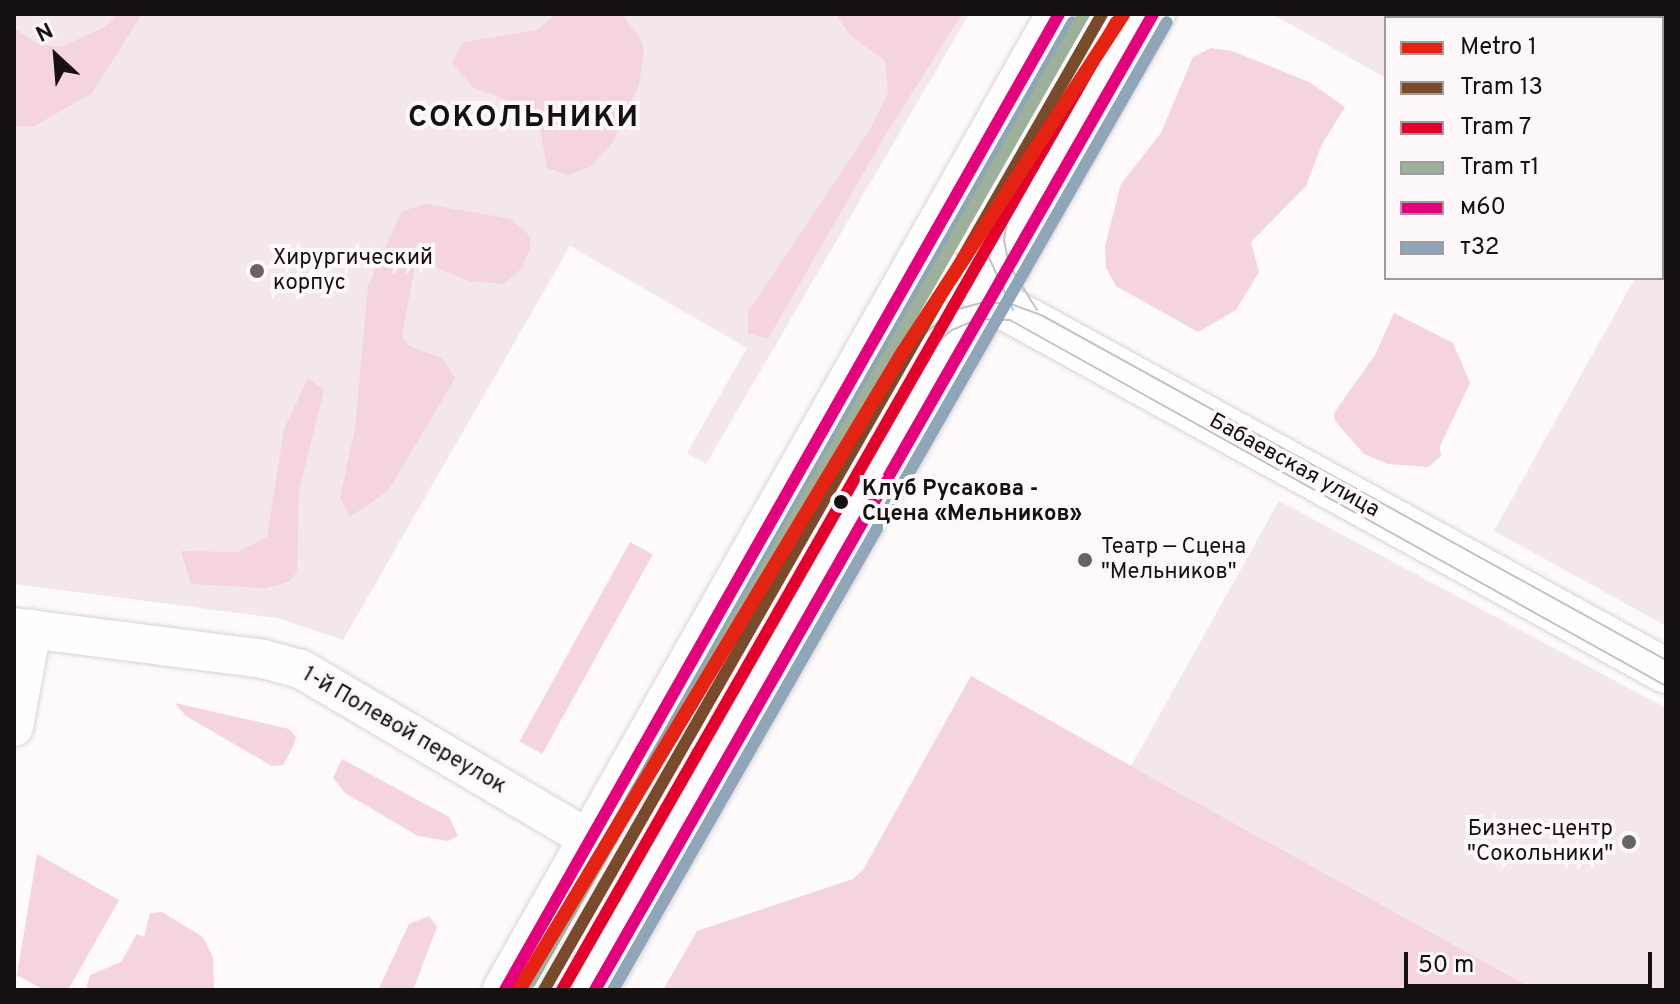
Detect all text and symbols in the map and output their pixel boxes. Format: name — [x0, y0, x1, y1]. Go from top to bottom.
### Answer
north arrow — [16, 16, 96, 96]
legend — [1384, 16, 1664, 280]
text: N — [32, 18, 58, 50]
text: Metro 1 — [1460, 33, 1537, 63]
text: Tram 13 — [1460, 73, 1543, 103]
district label: СОКОЛЬНИКИ — [408, 101, 640, 137]
text: Tram 7 — [1460, 113, 1531, 143]
text: Tram т1 — [1460, 153, 1539, 183]
text: м60 — [1460, 193, 1506, 223]
text: т32 — [1460, 233, 1500, 263]
place label: Хирургический корпус — [273, 245, 433, 296]
marker: Хирургический корпус — [248, 262, 266, 280]
street label: Бабаевская улица — [1204, 408, 1384, 524]
place label: Клуб Русакова - Сцена «Мельников» — [862, 476, 1082, 528]
marker: Клуб Русакова - Сцена «Мельников» — [827, 488, 855, 516]
place label: Театр — Сцена "Мельников" — [1101, 534, 1246, 586]
marker: Театр — Сцена "Мельников" — [1076, 551, 1094, 569]
street label: 1-й Полевой переулок — [297, 662, 511, 800]
place label: Бизнес-центр "Сокольники" — [1467, 816, 1613, 868]
marker: Бизнес-центр "Сокольники" — [1620, 833, 1638, 851]
scale bar — [1408, 936, 1656, 986]
text: 50 m — [1418, 951, 1474, 981]

